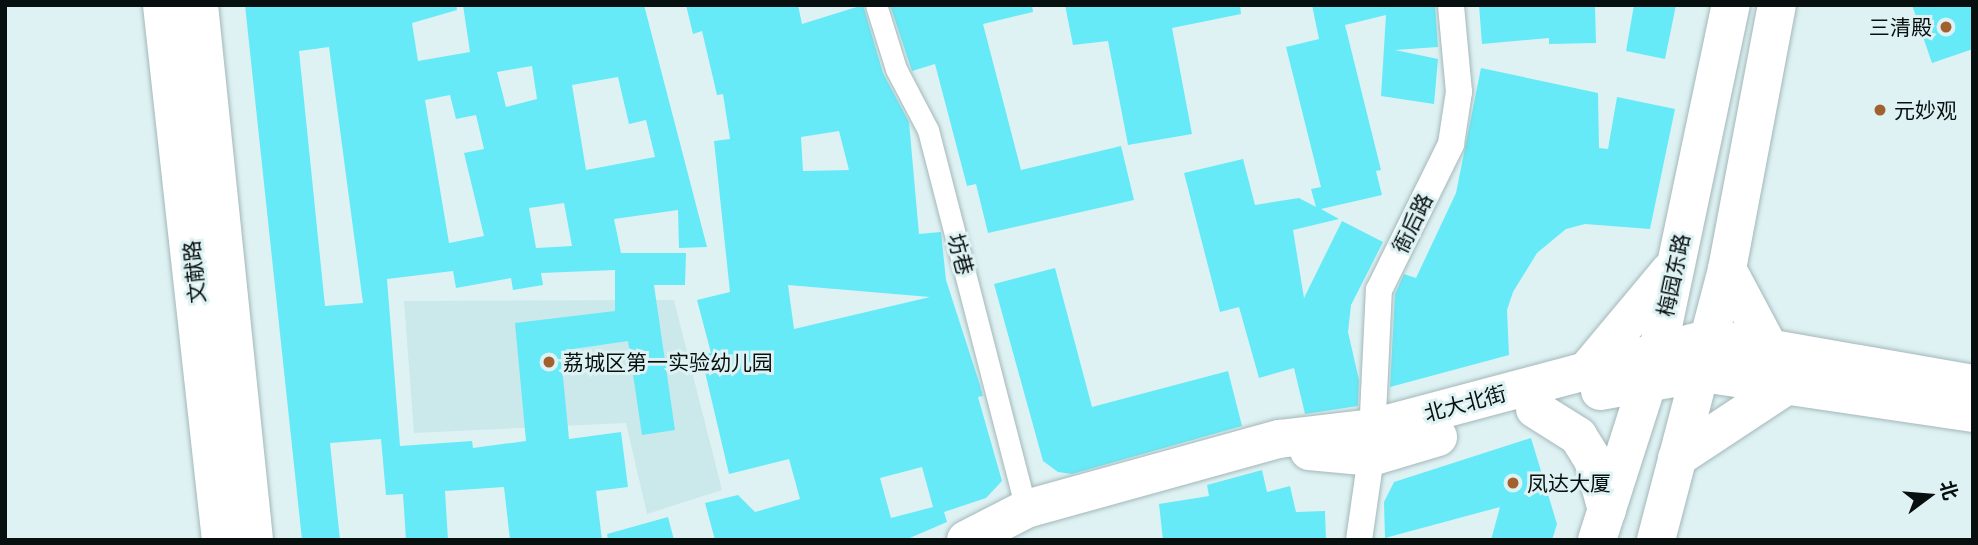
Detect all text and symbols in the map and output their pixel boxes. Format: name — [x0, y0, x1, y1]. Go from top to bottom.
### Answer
place label: 三清殿 — [1869, 14, 1932, 40]
marker: 三清殿 — [1938, 19, 1954, 35]
place label: 元妙观 — [1894, 97, 1957, 123]
marker: 元妙观 — [1872, 102, 1888, 118]
street label: 衙后路 — [1387, 189, 1437, 257]
street label: 坊巷 — [943, 230, 979, 278]
street label: 梅园东路 — [1652, 231, 1694, 319]
street label: 文献路 — [178, 239, 210, 305]
place label: 荔城区第一实验幼儿园 — [563, 349, 773, 375]
marker: 荔城区第一实验幼儿园 — [541, 354, 557, 370]
street label: 北大北街 — [1421, 380, 1509, 426]
north arrow — [1894, 461, 1964, 531]
place label: 凤达大厦 — [1527, 470, 1611, 496]
marker: 凤达大厦 — [1505, 475, 1521, 491]
text: 北 — [1936, 478, 1962, 502]

